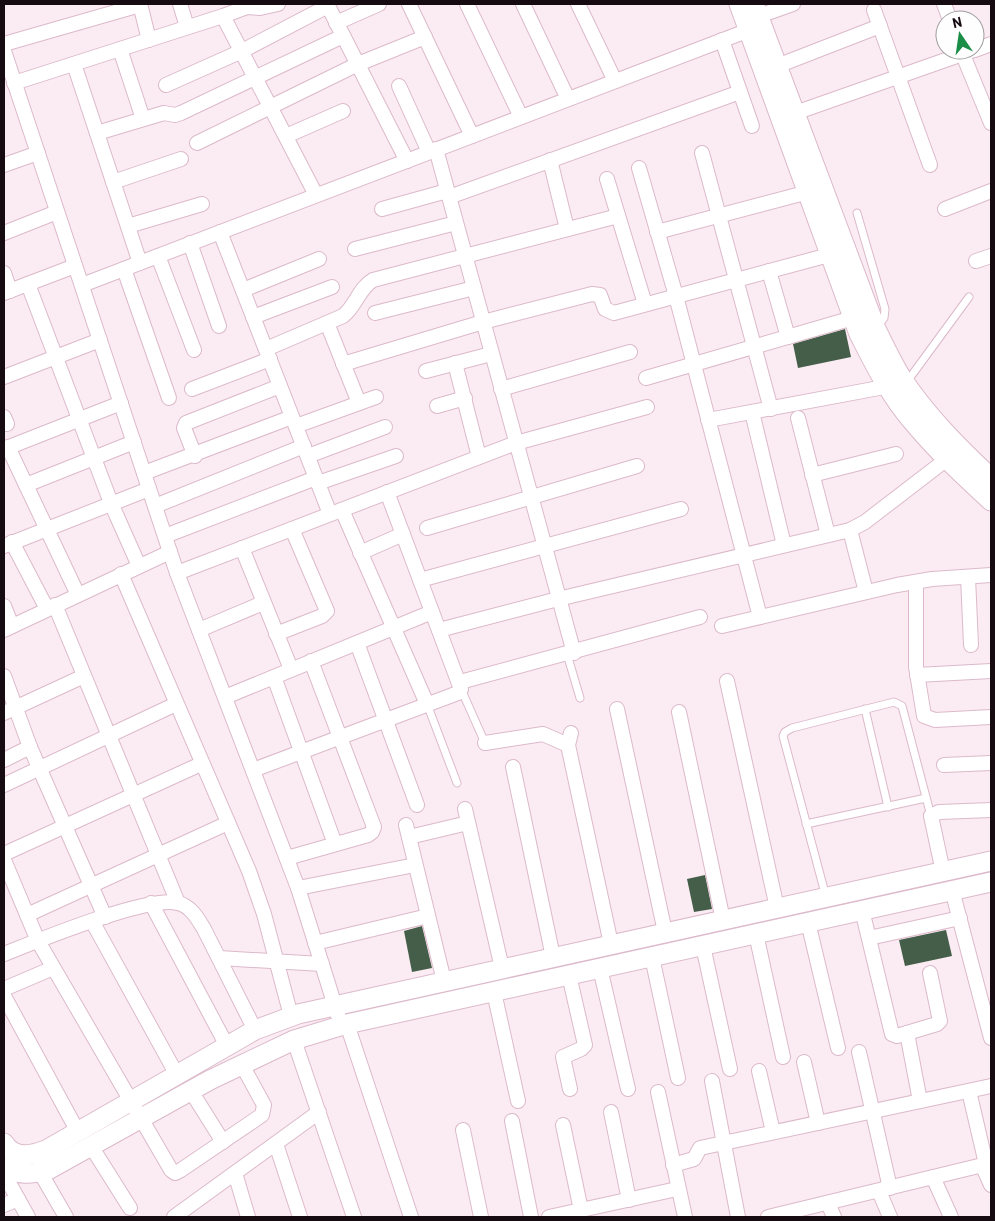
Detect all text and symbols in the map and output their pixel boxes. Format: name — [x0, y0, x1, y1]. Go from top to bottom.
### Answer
north arrow — [935, 10, 985, 60]
text: N — [951, 13, 963, 31]

